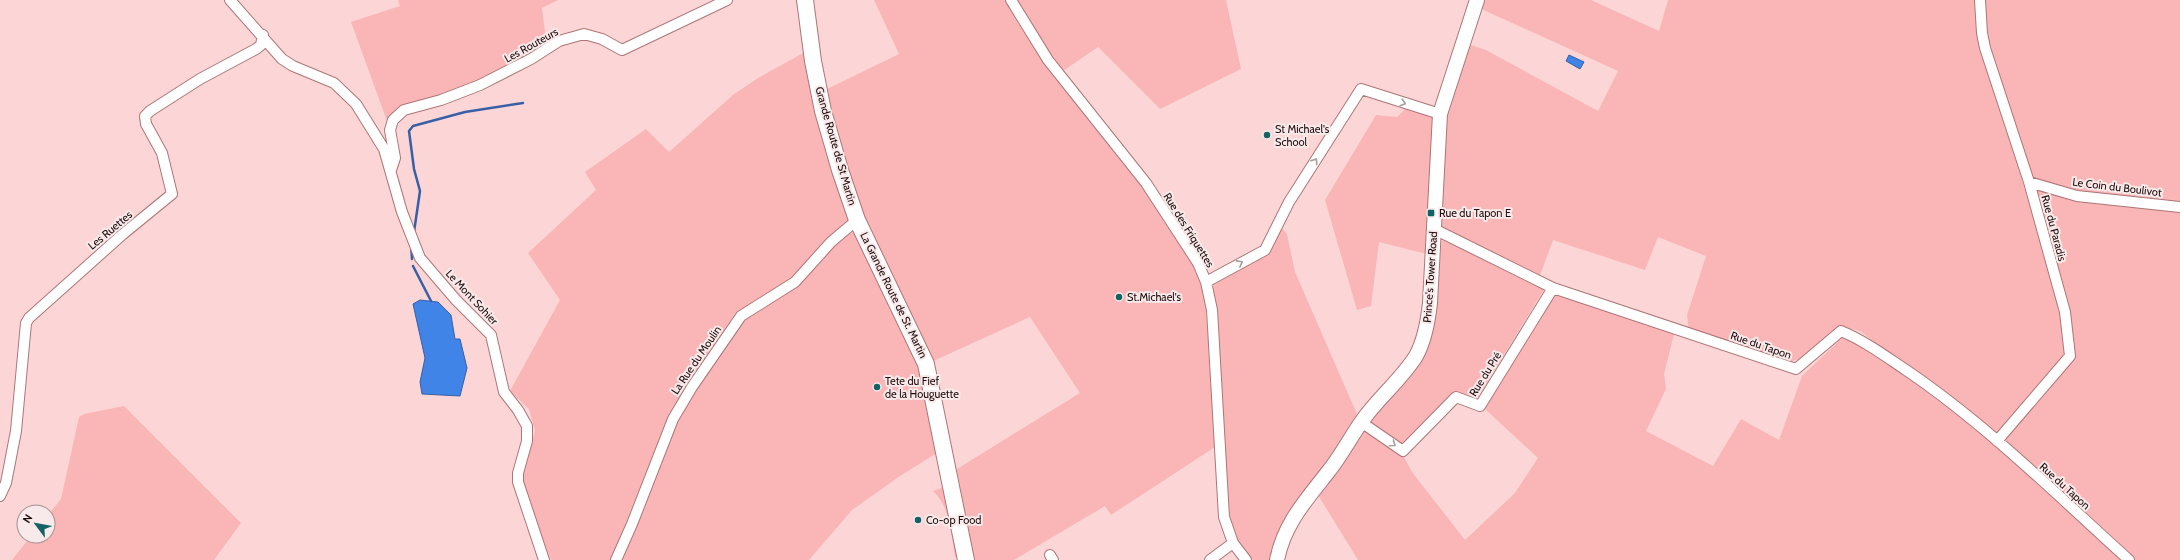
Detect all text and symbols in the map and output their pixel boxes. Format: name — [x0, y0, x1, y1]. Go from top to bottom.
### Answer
street label: Les Routeurs — [502, 24, 561, 66]
street label: Grande Route de St Martin — [812, 85, 860, 207]
one-way arrow — [1400, 98, 1407, 107]
place label: St Michael's School — [1275, 122, 1330, 149]
marker: St Michael's School — [1262, 130, 1272, 140]
one-way arrow — [1310, 159, 1317, 166]
street label: Le Coin du Boulivot — [2072, 175, 2163, 199]
street label: Rue des Friquettes — [1160, 190, 1218, 270]
street label: Rue du Paradis — [2038, 193, 2070, 263]
place label: Rue du Tapon E — [1439, 206, 1511, 220]
street label: Les Ruettes — [85, 207, 135, 253]
marker: Rue du Tapon E — [1426, 208, 1436, 218]
street label: La Grande Route de St. Martin — [857, 230, 931, 360]
street label: Prince's Tower Road — [1420, 231, 1440, 323]
one-way arrow — [1236, 261, 1243, 268]
street label: Le Mont Sohier — [443, 266, 502, 328]
place label: St.Michael's — [1127, 290, 1182, 304]
marker: St.Michael's — [1114, 292, 1124, 302]
street label: La Rue du Moulin — [668, 323, 724, 397]
street label: Rue du Tapon — [1729, 328, 1793, 362]
street label: Rue du Pré — [1466, 349, 1504, 399]
place label: Tete du Fief de la Houguette — [885, 374, 959, 401]
marker: Tete du Fief de la Houguette — [872, 382, 882, 392]
one-way arrow — [1389, 439, 1396, 447]
street label: Rue du Tapon — [2037, 460, 2093, 512]
north arrow — [16, 504, 56, 544]
text: N — [20, 512, 36, 526]
place label: Co-op Food — [926, 513, 981, 527]
marker: Co-op Food — [913, 515, 923, 525]

